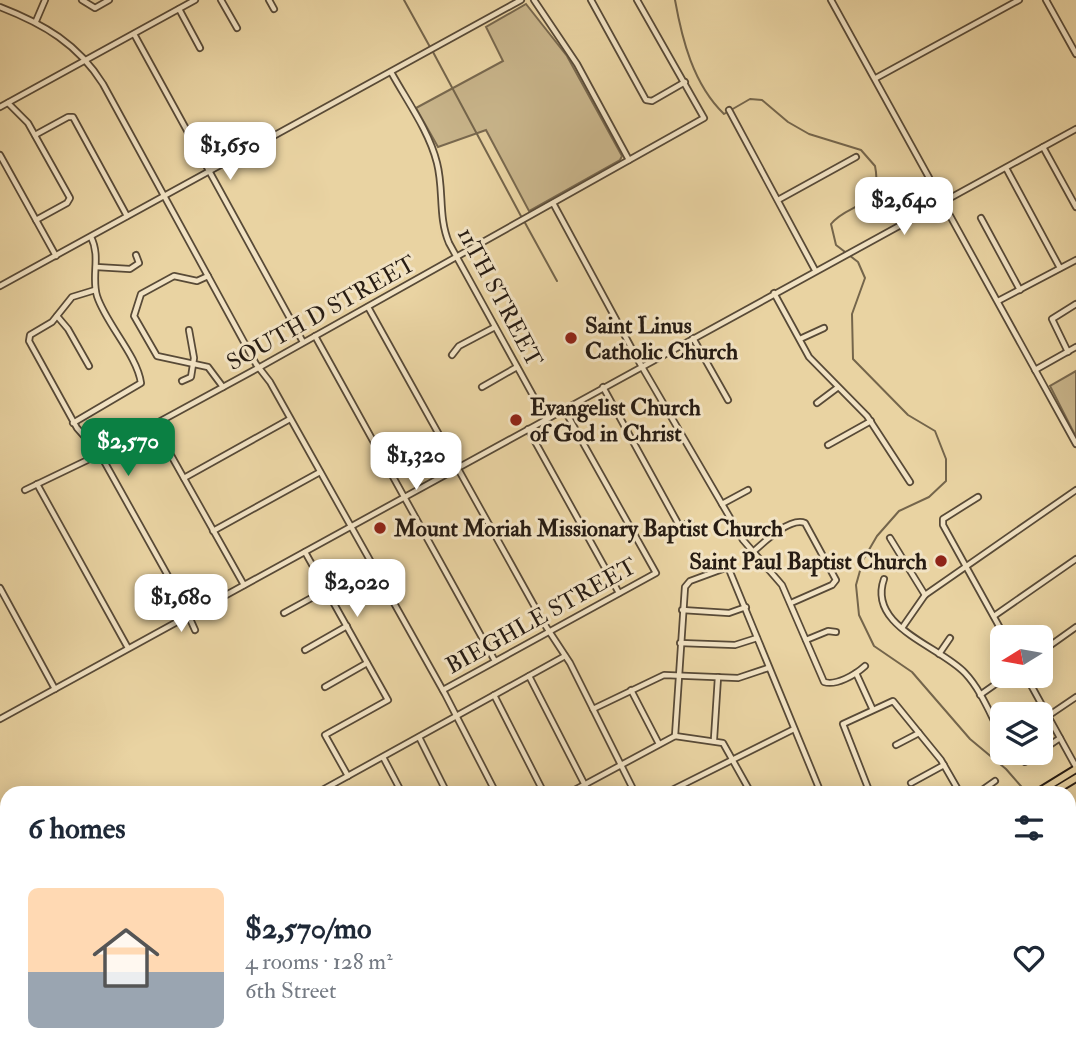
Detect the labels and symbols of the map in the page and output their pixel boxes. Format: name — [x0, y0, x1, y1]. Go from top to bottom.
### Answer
pin: $1,650 — [173, 122, 287, 182]
pin: $2,640 — [847, 177, 961, 237]
street label: 11TH STREET — [451, 222, 549, 372]
street label: SOUTH D STREET — [221, 249, 421, 377]
place label: Saint Linus Catholic Church — [585, 311, 738, 366]
marker: Saint Linus Catholic Church — [563, 330, 579, 346]
place label: Evangelist Church of God in Christ — [530, 393, 701, 448]
marker: Evangelist Church of God in Christ — [508, 412, 524, 428]
pin: $2,570 — [71, 419, 185, 478]
pin: $1,320 — [359, 433, 473, 492]
place label: Mount Moriah Missionary Baptist Church — [393, 514, 783, 544]
marker: Mount Moriah Missionary Baptist Church — [372, 520, 388, 536]
place label: Saint Paul Baptist Church — [689, 547, 927, 577]
street label: BIEGHLE STREET — [441, 552, 641, 680]
marker: Saint Paul Baptist Church — [933, 553, 949, 569]
pin: $2,020 — [300, 560, 414, 619]
pin: $1,680 — [124, 574, 238, 634]
north arrow — [990, 625, 1054, 688]

